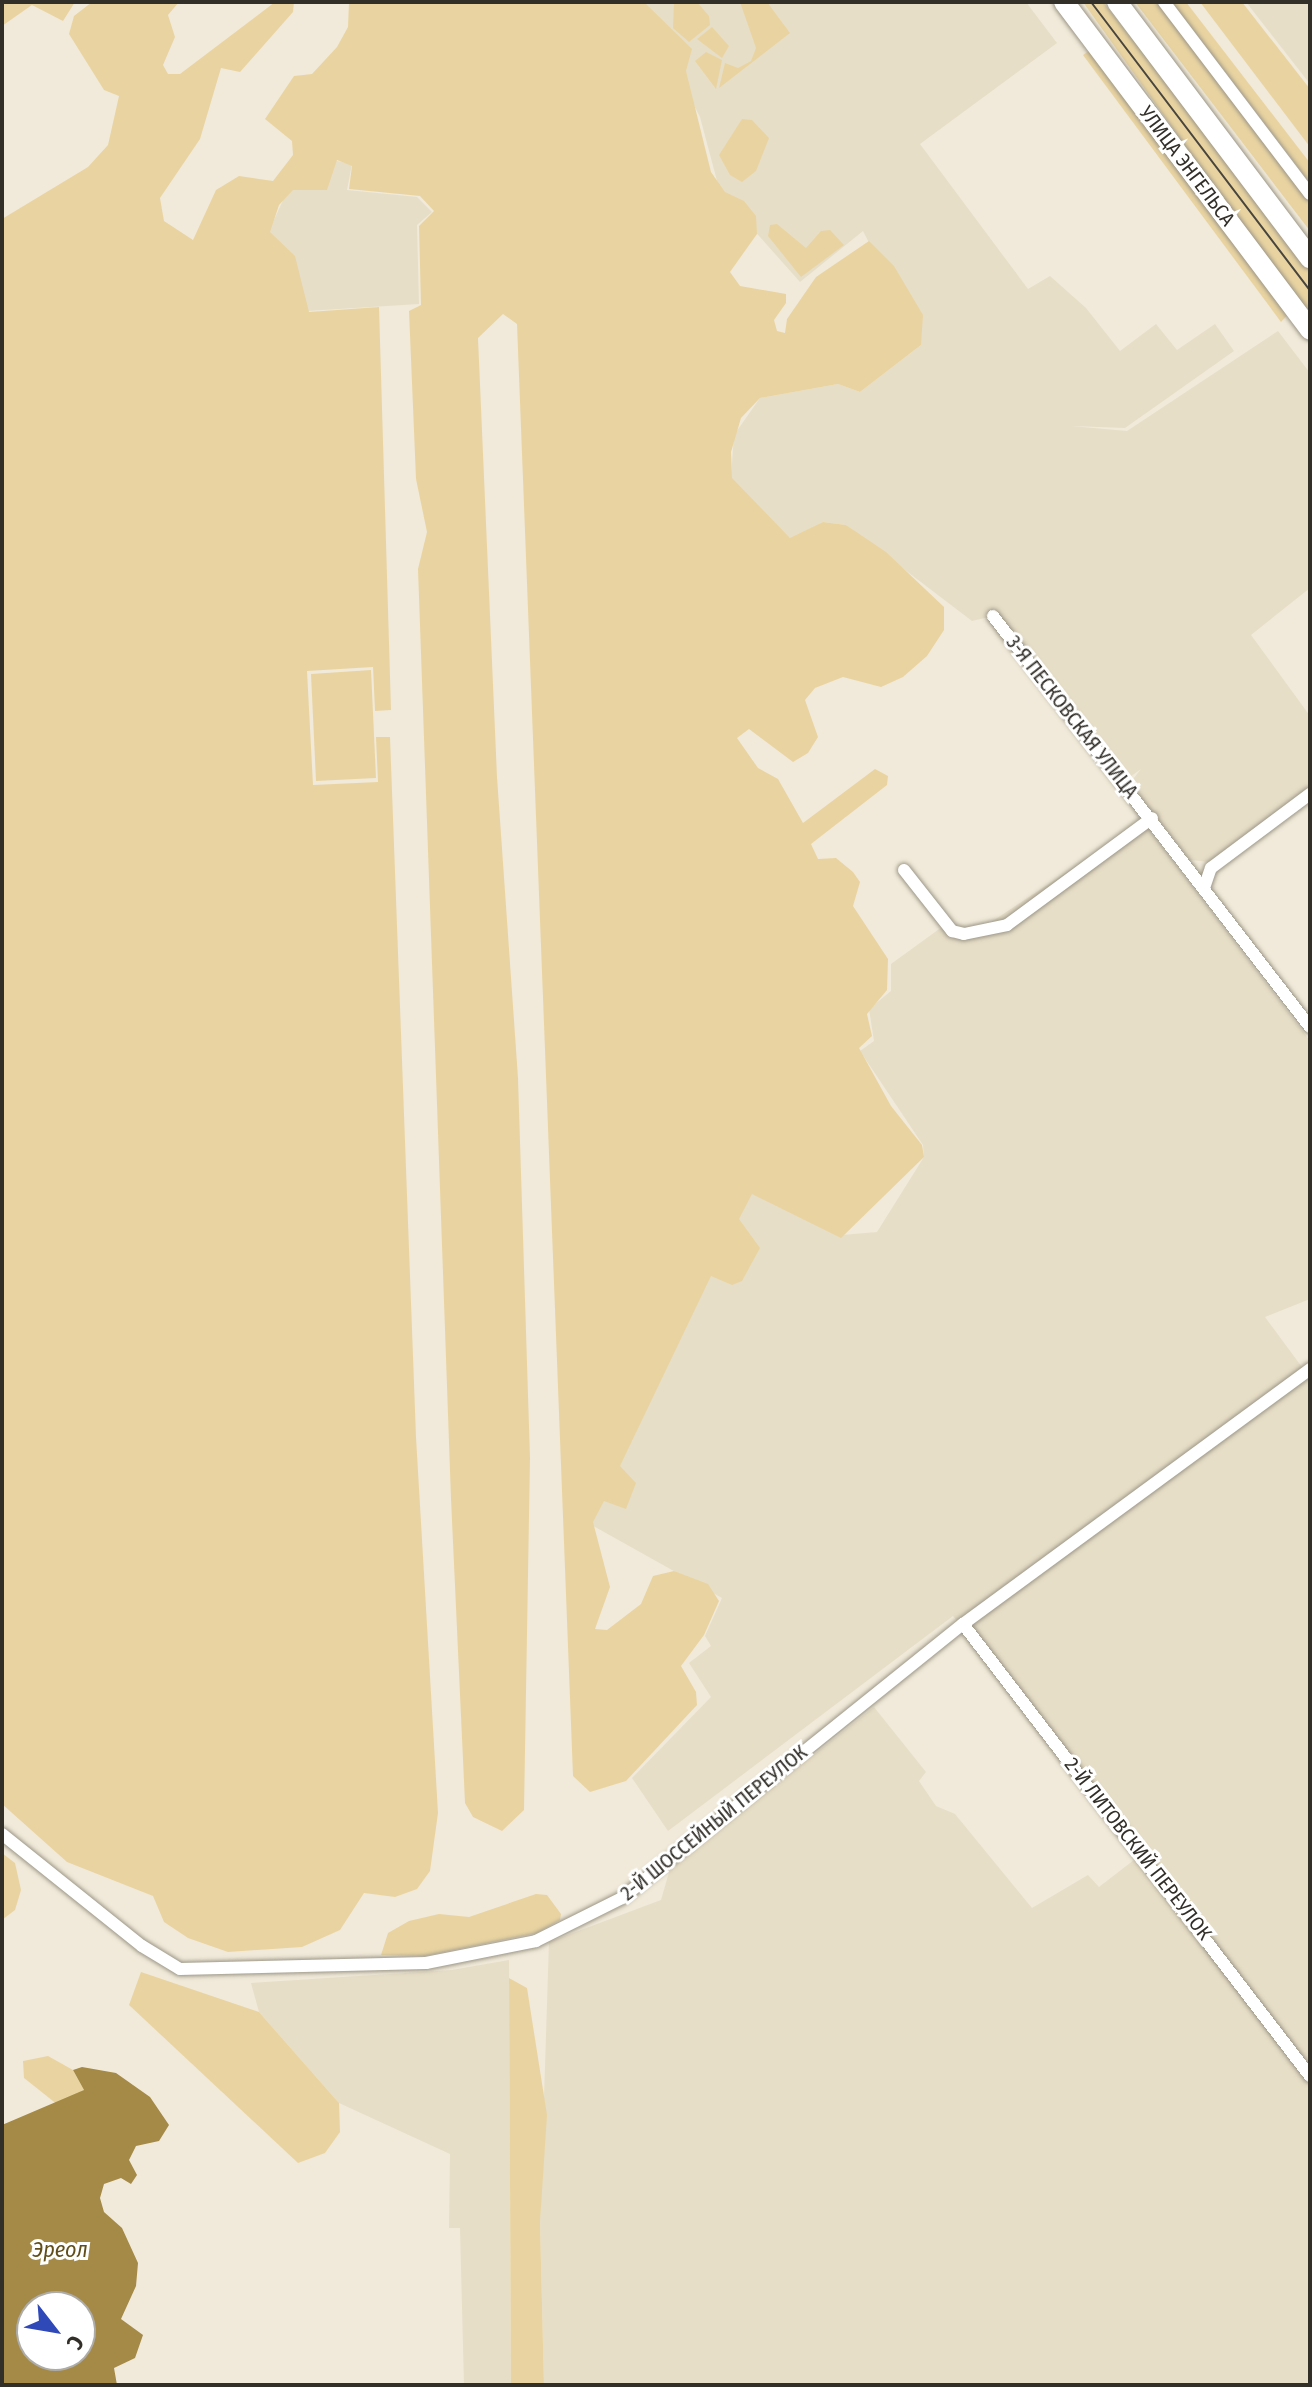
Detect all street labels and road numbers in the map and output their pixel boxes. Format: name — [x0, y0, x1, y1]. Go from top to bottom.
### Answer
street label: УЛИЦА ЭНГЕЛЬСА — [1134, 101, 1240, 231]
street label: 3-Я ПЕСКОВСКАЯ УЛИЦА — [1001, 631, 1143, 803]
street label: 2-Й ШОССЕЙНЫЙ ПЕРЕУЛОК — [616, 1740, 812, 1906]
street label: 2-Й ЛИТОВСКИЙ ПЕРЕУЛОК — [1059, 1753, 1217, 1945]

